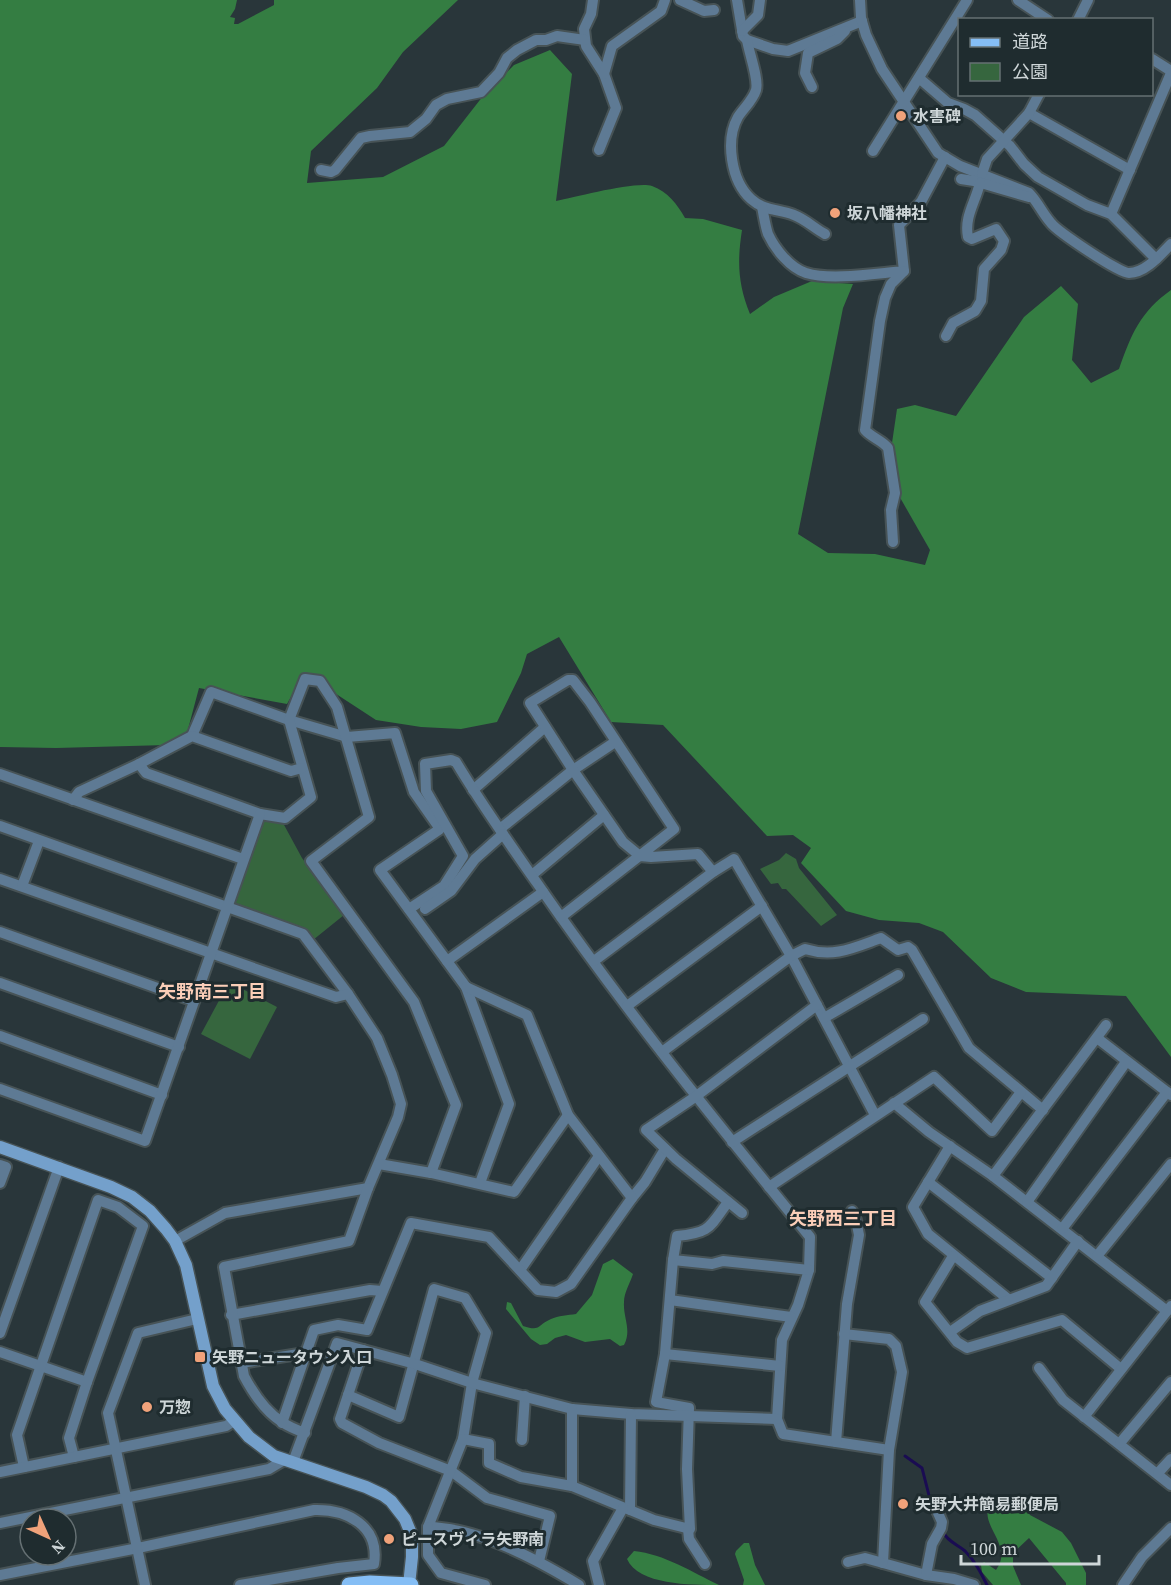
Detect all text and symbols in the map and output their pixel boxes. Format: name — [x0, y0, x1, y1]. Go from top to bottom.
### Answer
legend — [958, 18, 1153, 96]
text: 道路 — [1012, 29, 1048, 54]
text: 公園 — [1012, 59, 1048, 84]
place label: 水害碑 — [913, 105, 961, 127]
marker: 水害碑 — [894, 109, 908, 123]
place label: 坂八幡神社 — [847, 202, 927, 224]
marker: 坂八幡神社 — [828, 206, 842, 220]
district label: 矢野南三丁目 — [158, 979, 266, 1004]
district label: 矢野西三丁目 — [789, 1206, 897, 1231]
place label: 矢野ニュータウン入口 — [212, 1346, 372, 1368]
marker: 矢野ニュータウン入口 — [193, 1350, 207, 1364]
place label: 万惣 — [159, 1396, 191, 1418]
marker: 万惣 — [140, 1400, 154, 1414]
place label: 矢野大井簡易郵便局 — [915, 1493, 1059, 1515]
marker: 矢野大井簡易郵便局 — [896, 1497, 910, 1511]
north arrow — [18, 1507, 78, 1567]
place label: ピースヴィラ矢野南 — [401, 1528, 544, 1550]
scale bar — [961, 1528, 1099, 1566]
marker: ピースヴィラ矢野南 — [382, 1532, 396, 1546]
text: N — [46, 1536, 71, 1560]
text: 100 m — [970, 1536, 1017, 1561]

